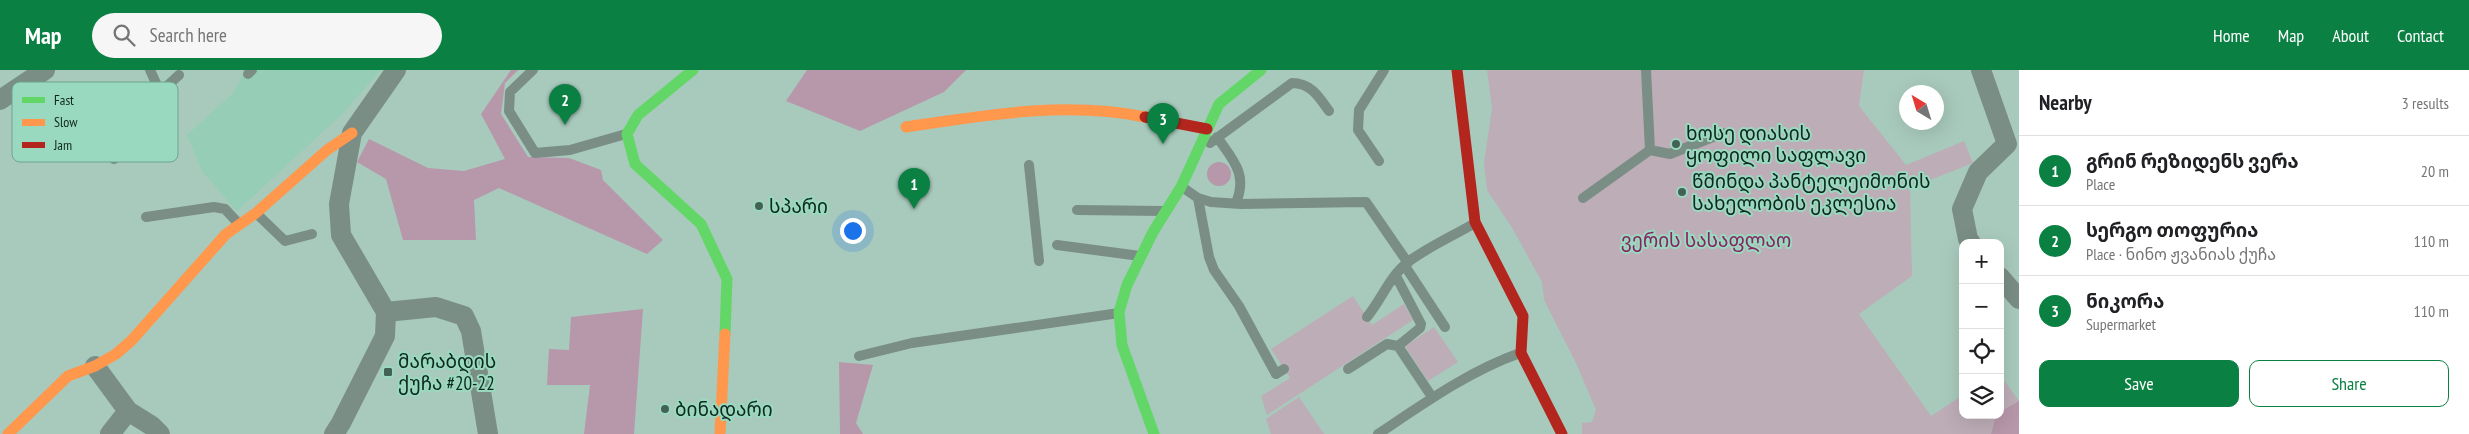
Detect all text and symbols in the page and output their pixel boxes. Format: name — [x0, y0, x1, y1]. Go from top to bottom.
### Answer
search box — [92, 13, 442, 58]
text: Map — [25, 20, 62, 51]
icon: search — [110, 21, 138, 49]
text: Search here — [150, 23, 227, 47]
text: Home — [2213, 24, 2250, 47]
text: Map — [2278, 24, 2304, 47]
text: About — [2332, 24, 2369, 47]
text: Contact — [2397, 24, 2444, 47]
legend — [12, 82, 178, 162]
pin: 2 — [549, 84, 581, 125]
north arrow — [1899, 85, 1944, 130]
text: Nearby — [2039, 89, 2092, 116]
text: Fast — [54, 91, 74, 109]
text: 3 results — [2402, 93, 2449, 113]
pin: 3 — [1147, 103, 1179, 144]
text: Slow — [54, 113, 78, 131]
place label: ხოსე დიასის ყოფილი საფლავი — [1686, 121, 1866, 168]
text: Jam — [53, 136, 72, 154]
marker: ხოსე დიასის ყოფილი საფლავი — [1670, 138, 1682, 150]
text: გრინ რეზიდენს ვერა — [2086, 149, 2299, 173]
text: 1 — [2051, 161, 2059, 181]
text: 20 m — [2421, 161, 2449, 181]
pin: 1 — [898, 168, 930, 209]
place label: წმინდა პანტელეიმონის სახელობის ეკლესია — [1692, 169, 1930, 216]
text: Place — [2086, 174, 2115, 194]
marker: წმინდა პანტელეიმონის სახელობის ეკლესია — [1676, 186, 1688, 198]
place label: სპარი — [769, 194, 828, 218]
marker: სპარი — [753, 200, 765, 212]
your location — [840, 218, 866, 244]
text: სერგო თოფურია — [2086, 218, 2258, 242]
park label: ვერის სასაფლაო — [1621, 228, 1791, 253]
text: 2 — [2051, 231, 2059, 251]
text: 110 m — [2414, 231, 2449, 251]
map controls — [1959, 239, 2004, 419]
button: + — [1959, 239, 2004, 284]
text: Place · ნინო ჟვანიას ქუჩა — [2086, 244, 2276, 264]
button: − — [1959, 284, 2004, 329]
text: ნიკორა — [2086, 289, 2164, 313]
text: 3 — [2051, 301, 2059, 321]
text: 110 m — [2414, 301, 2449, 321]
text: Supermarket — [2086, 314, 2156, 334]
button: locate — [1959, 329, 2004, 374]
place label: მარაბდის ქუჩა #20-22 — [398, 349, 496, 395]
button: Save — [2039, 360, 2239, 407]
button: Share — [2249, 360, 2449, 407]
marker: მარაბდის ქუჩა #20-22 — [382, 366, 394, 378]
button: layers — [1959, 374, 2004, 419]
place label: ბინადარი — [675, 397, 773, 422]
marker: ბინადარი — [659, 403, 671, 415]

